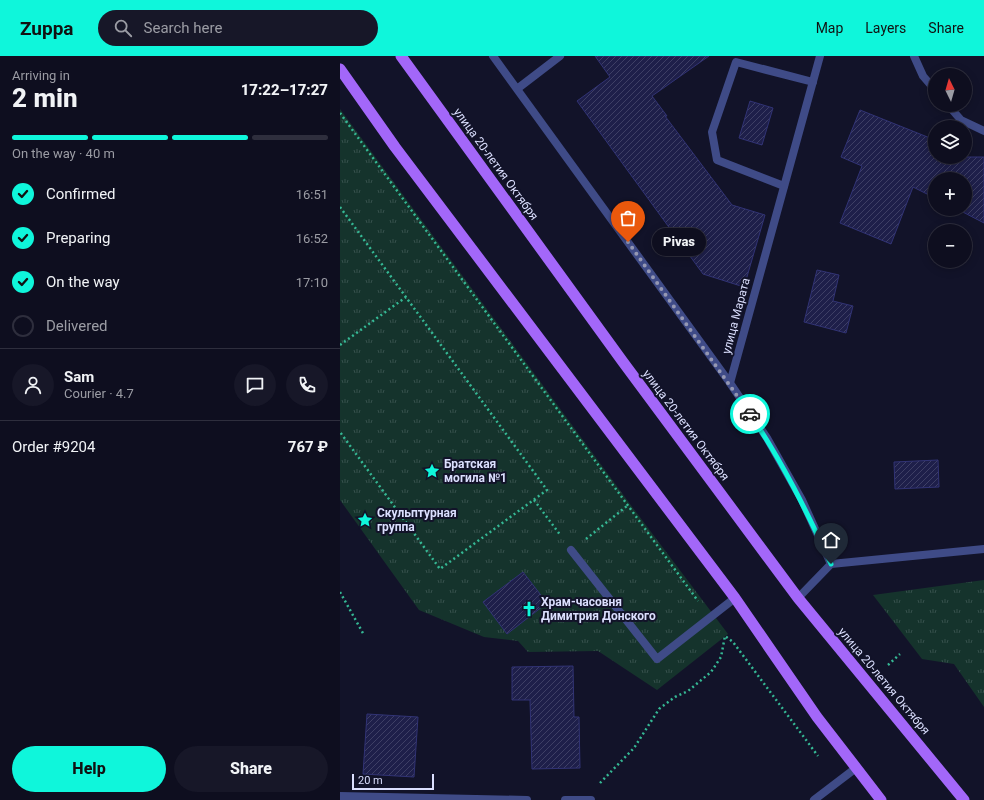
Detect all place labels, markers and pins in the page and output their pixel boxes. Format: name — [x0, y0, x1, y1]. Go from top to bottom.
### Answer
pin — [611, 201, 645, 242]
callout: Pivas — [652, 228, 706, 256]
place label: Братская могила №1 — [444, 457, 507, 485]
place icon: Братская могила №1 — [423, 462, 441, 480]
place label: Скульптурная группа — [377, 506, 457, 534]
place icon: Скульптурная группа — [356, 511, 374, 529]
pin — [814, 523, 848, 564]
place label: Храм-часовня Димитрия Донского — [541, 595, 656, 623]
church icon: Храм-часовня Димитрия Донского — [520, 600, 538, 618]

